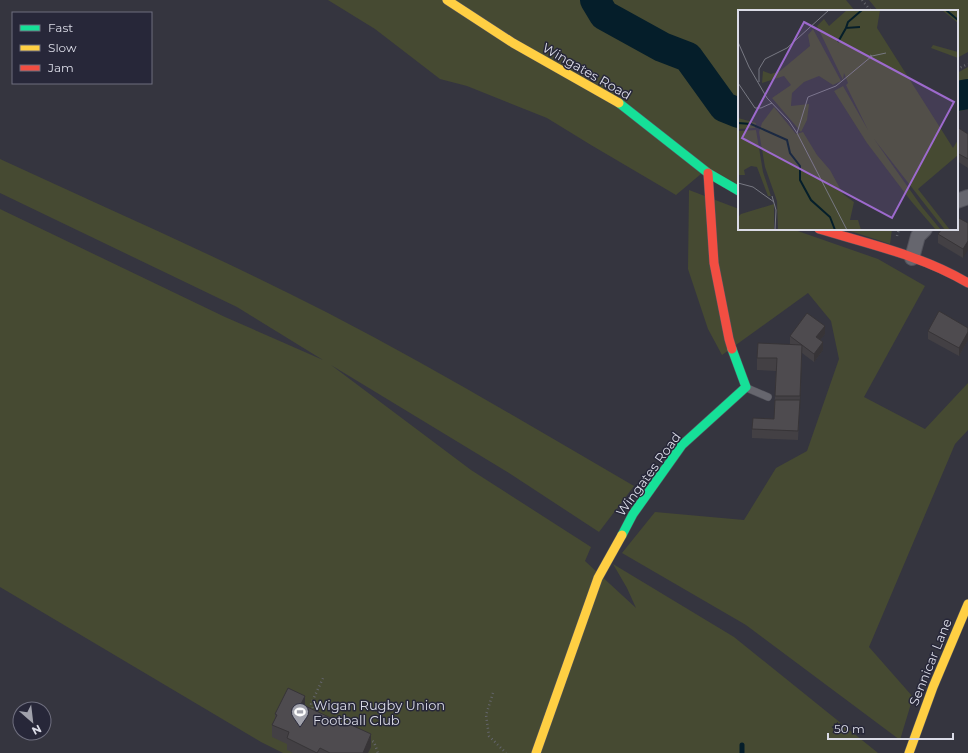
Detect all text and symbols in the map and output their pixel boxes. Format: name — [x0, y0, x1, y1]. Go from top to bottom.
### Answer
inset map — [738, 10, 958, 230]
legend — [12, 12, 152, 84]
text: Fast — [48, 20, 73, 35]
street label: Wingates Road — [540, 39, 634, 103]
text: Slow — [48, 40, 77, 55]
text: Jam — [47, 60, 74, 75]
street label: Wingates Road — [612, 429, 684, 519]
street label: Sennicar Lane — [905, 616, 955, 708]
place label: Wigan Rugby Union Football Club — [313, 697, 445, 728]
north arrow — [12, 701, 52, 741]
sports icon: Wigan Rugby Union Football Club — [290, 702, 310, 727]
scale bar — [828, 715, 953, 741]
text: 50 m — [834, 721, 865, 736]
text: N — [29, 722, 44, 738]

